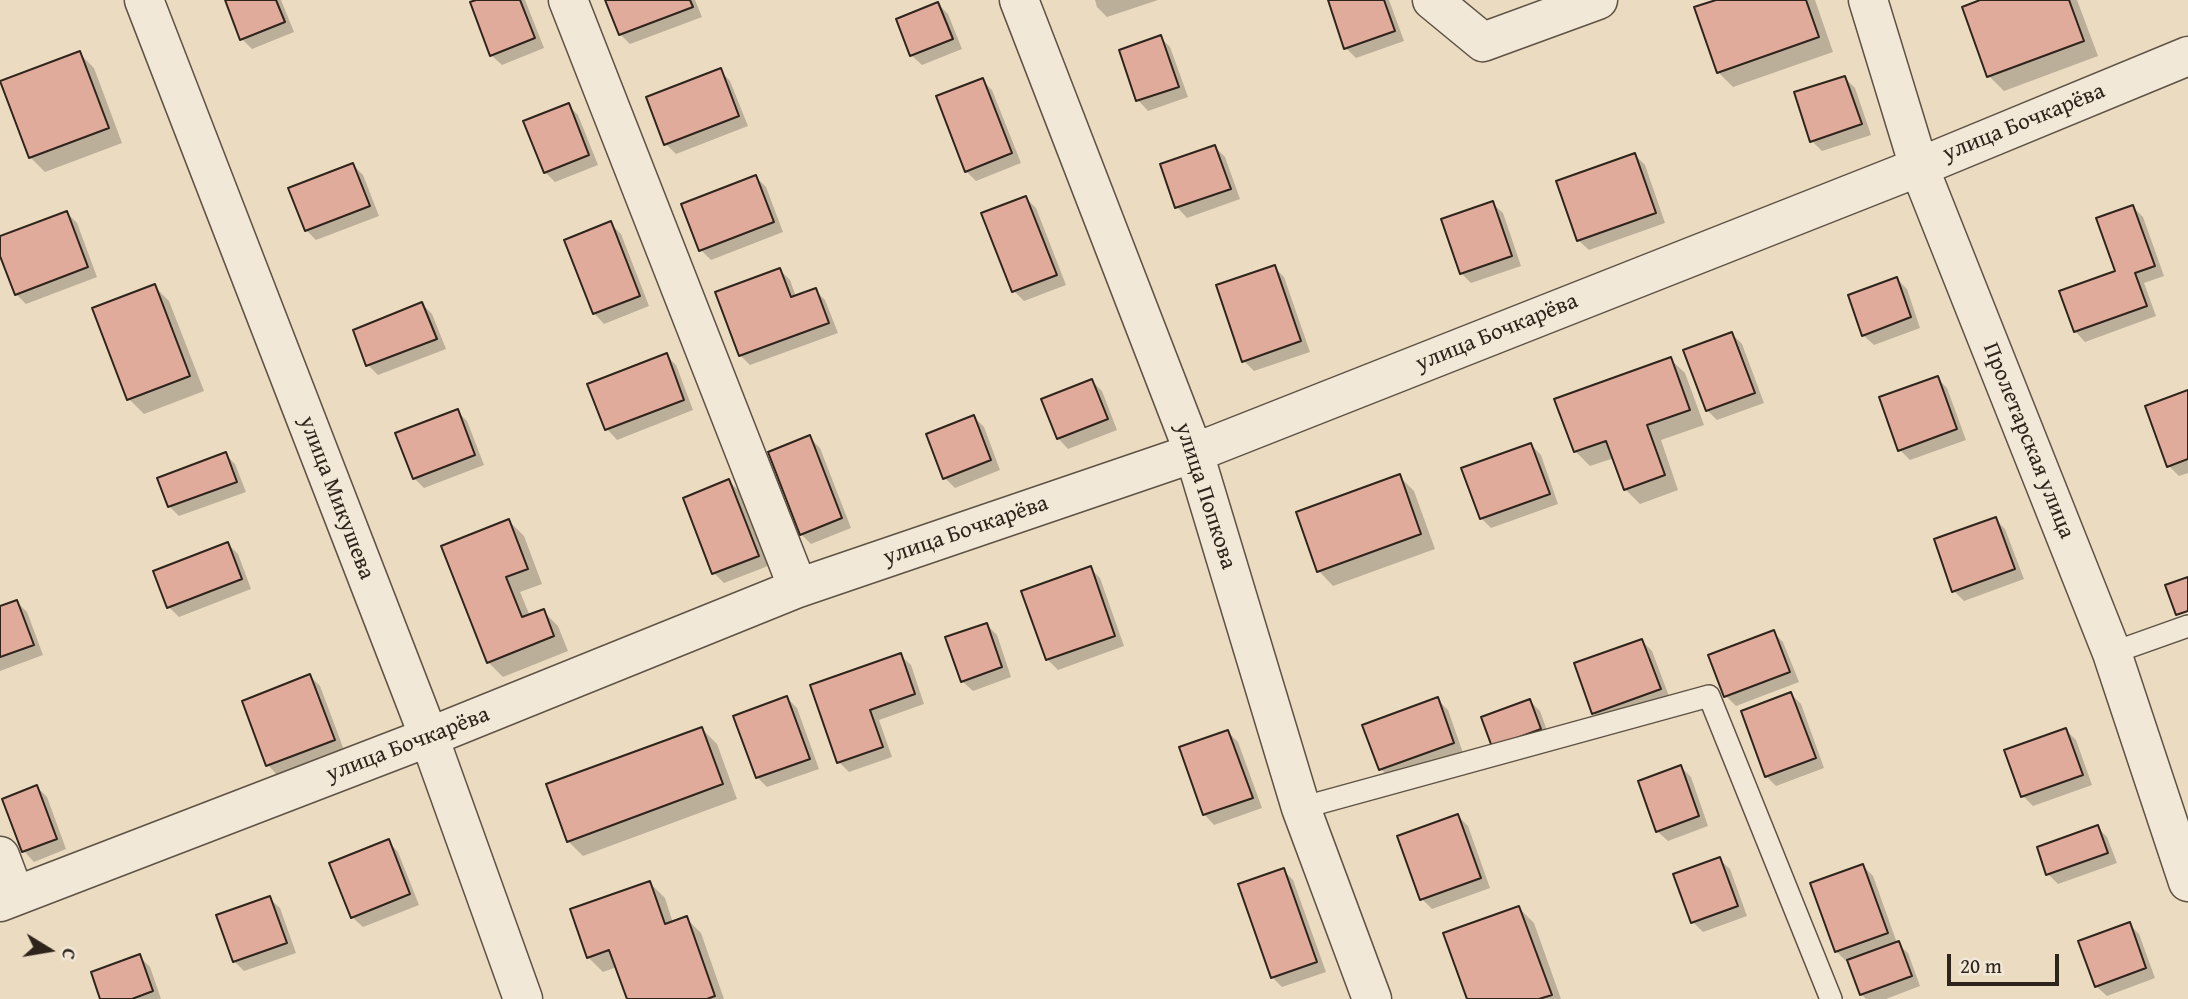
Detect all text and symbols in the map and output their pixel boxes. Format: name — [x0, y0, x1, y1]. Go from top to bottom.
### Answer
street label: улица Бочкарёва — [1939, 78, 2109, 168]
street label: улица Бочкарёва — [1412, 288, 1582, 378]
street label: Пролетарская улица — [1976, 339, 2080, 543]
street label: улица Микушева — [292, 412, 380, 584]
street label: улица Попкова — [1168, 419, 1242, 573]
street label: улица Бочкарёва — [880, 490, 1052, 572]
street label: улица Бочкарёва — [322, 701, 494, 789]
north arrow — [14, 915, 84, 985]
scale bar — [1950, 940, 2062, 984]
text: С — [55, 946, 84, 962]
text: 20 m — [1960, 950, 2002, 981]

